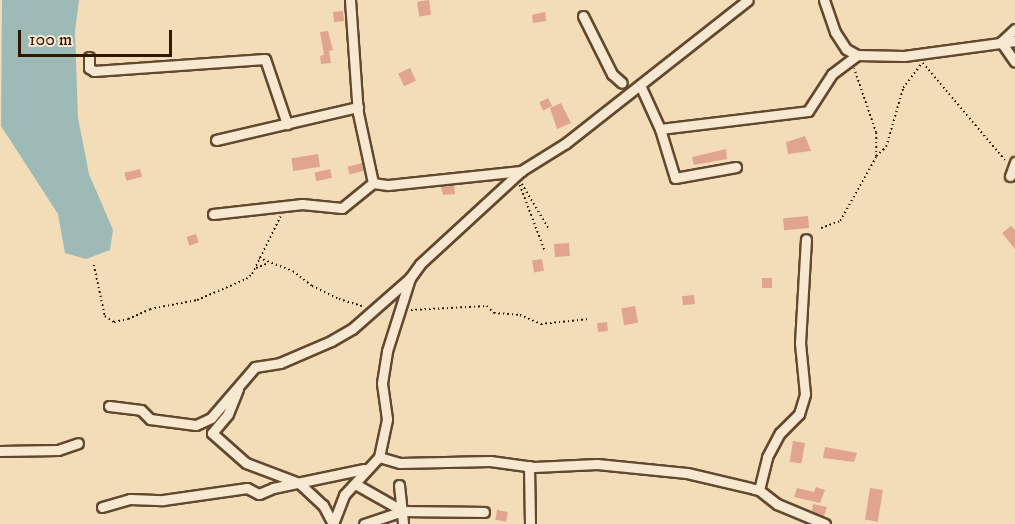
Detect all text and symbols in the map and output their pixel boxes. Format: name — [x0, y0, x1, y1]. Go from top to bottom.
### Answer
scale bar — [21, 18, 176, 56]
text: 100 m — [29, 29, 72, 51]

